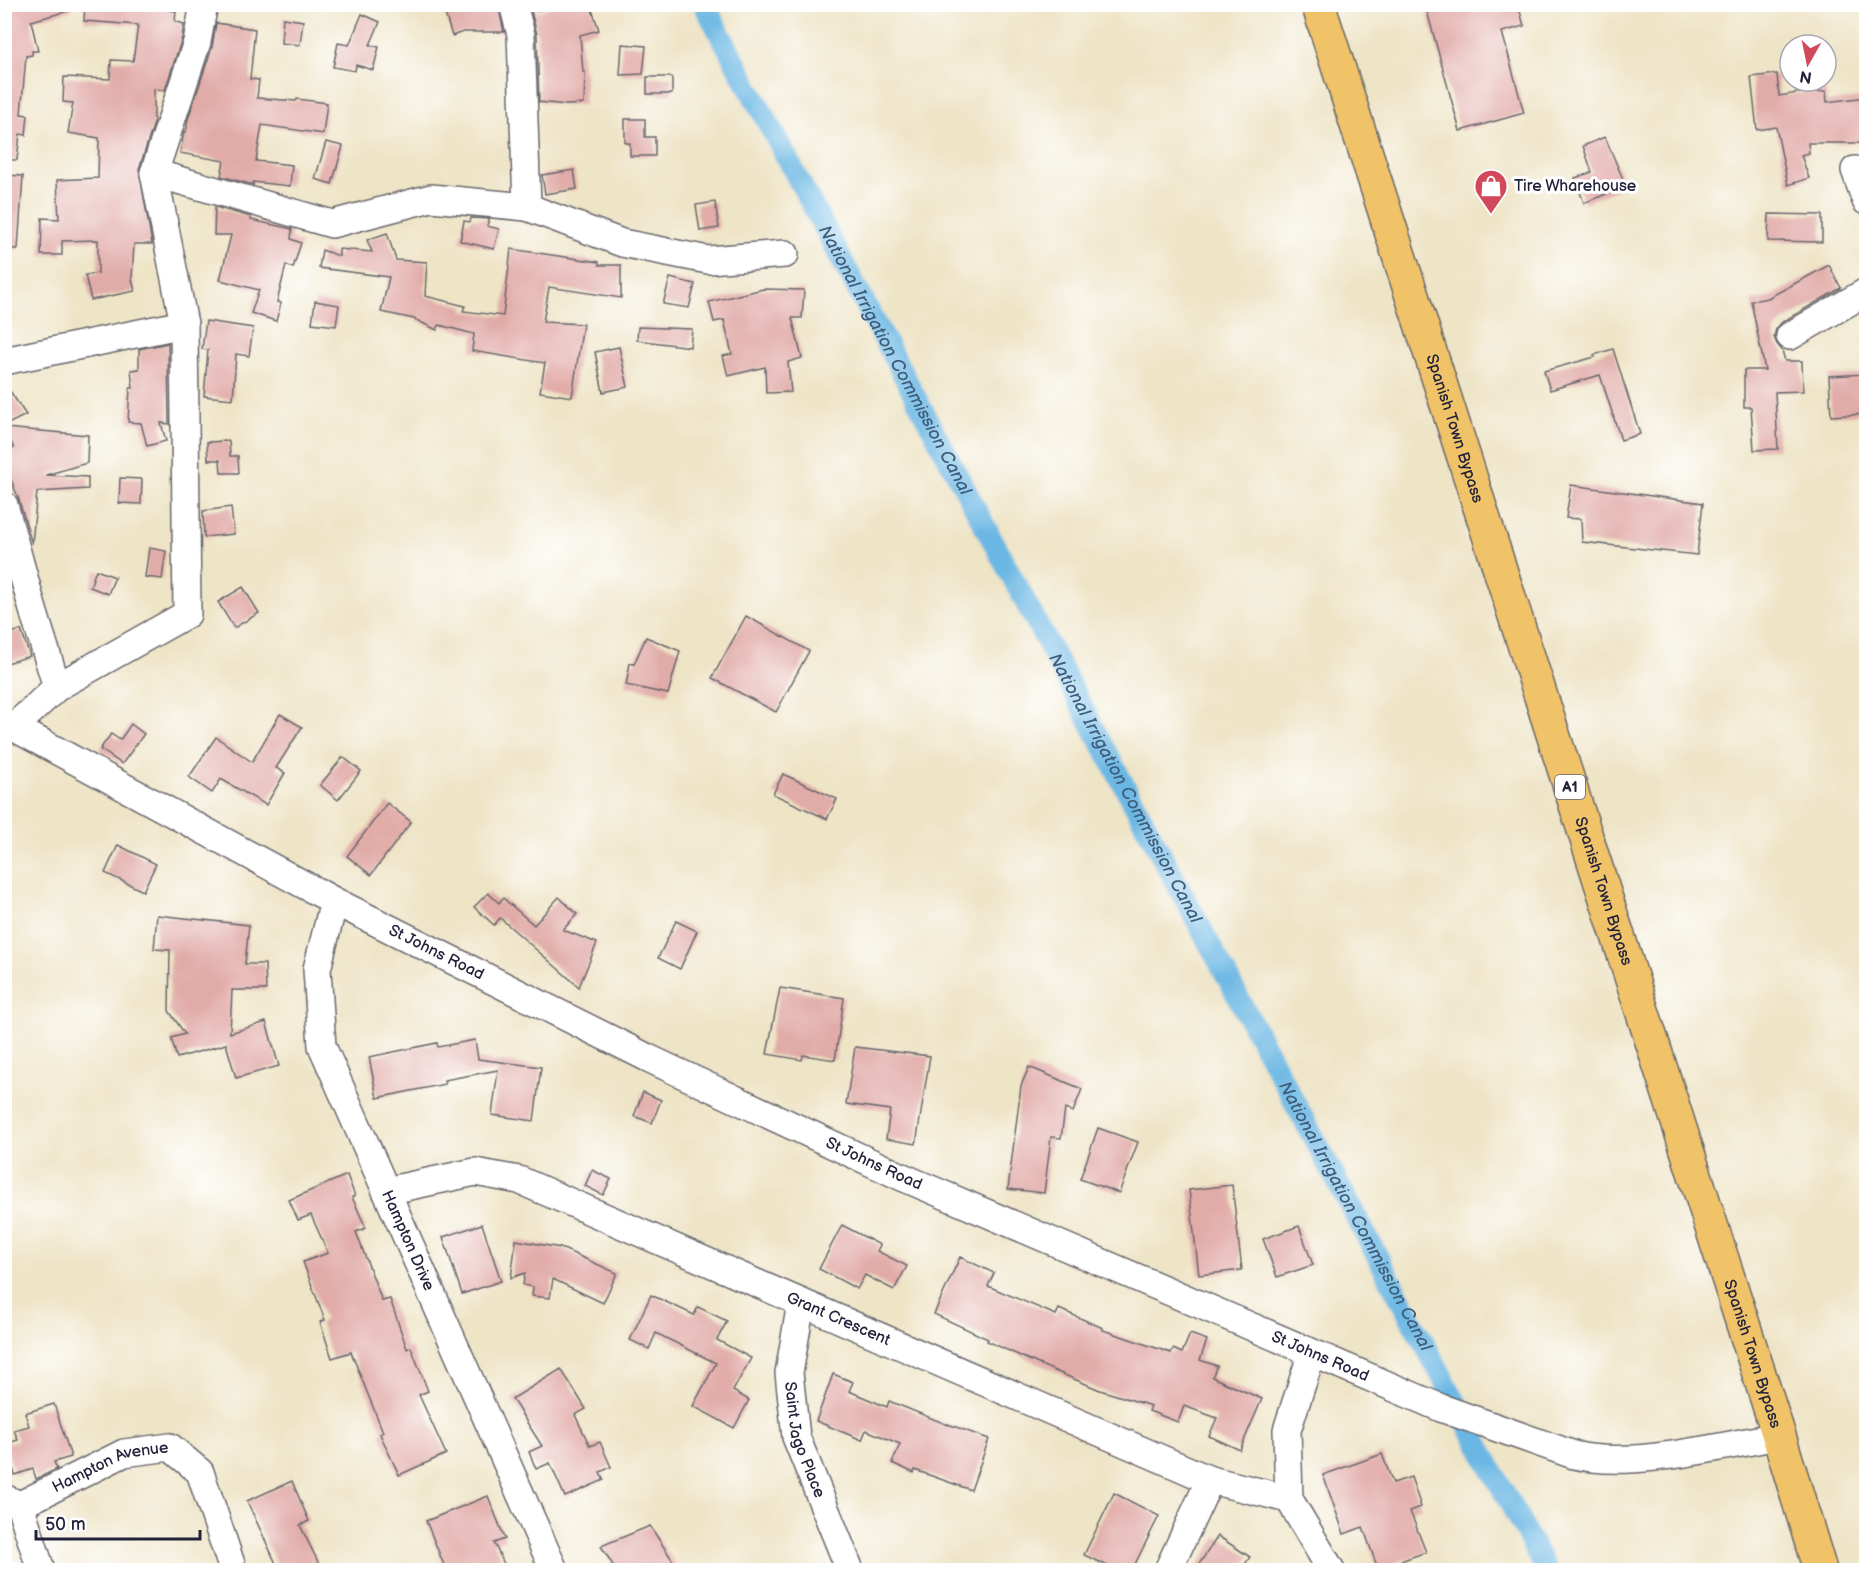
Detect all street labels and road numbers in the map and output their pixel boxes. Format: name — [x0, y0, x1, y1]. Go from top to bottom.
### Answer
street label: Spanish Town Bypass — [1422, 352, 1487, 505]
road number: A1 — [1555, 775, 1585, 799]
street label: Spanish Town Bypass — [1571, 815, 1636, 968]
street label: St Johns Road — [386, 920, 487, 984]
street label: St Johns Road — [823, 1133, 925, 1194]
street label: Hampton Drive — [378, 1187, 439, 1294]
street label: Spanish Town Bypass — [1720, 1277, 1785, 1430]
street label: Grant Crescent — [784, 1288, 893, 1350]
street label: St Johns Road — [1269, 1327, 1372, 1385]
street label: Saint Jago Place — [781, 1381, 829, 1501]
street label: Hampton Avenue — [49, 1438, 170, 1497]

